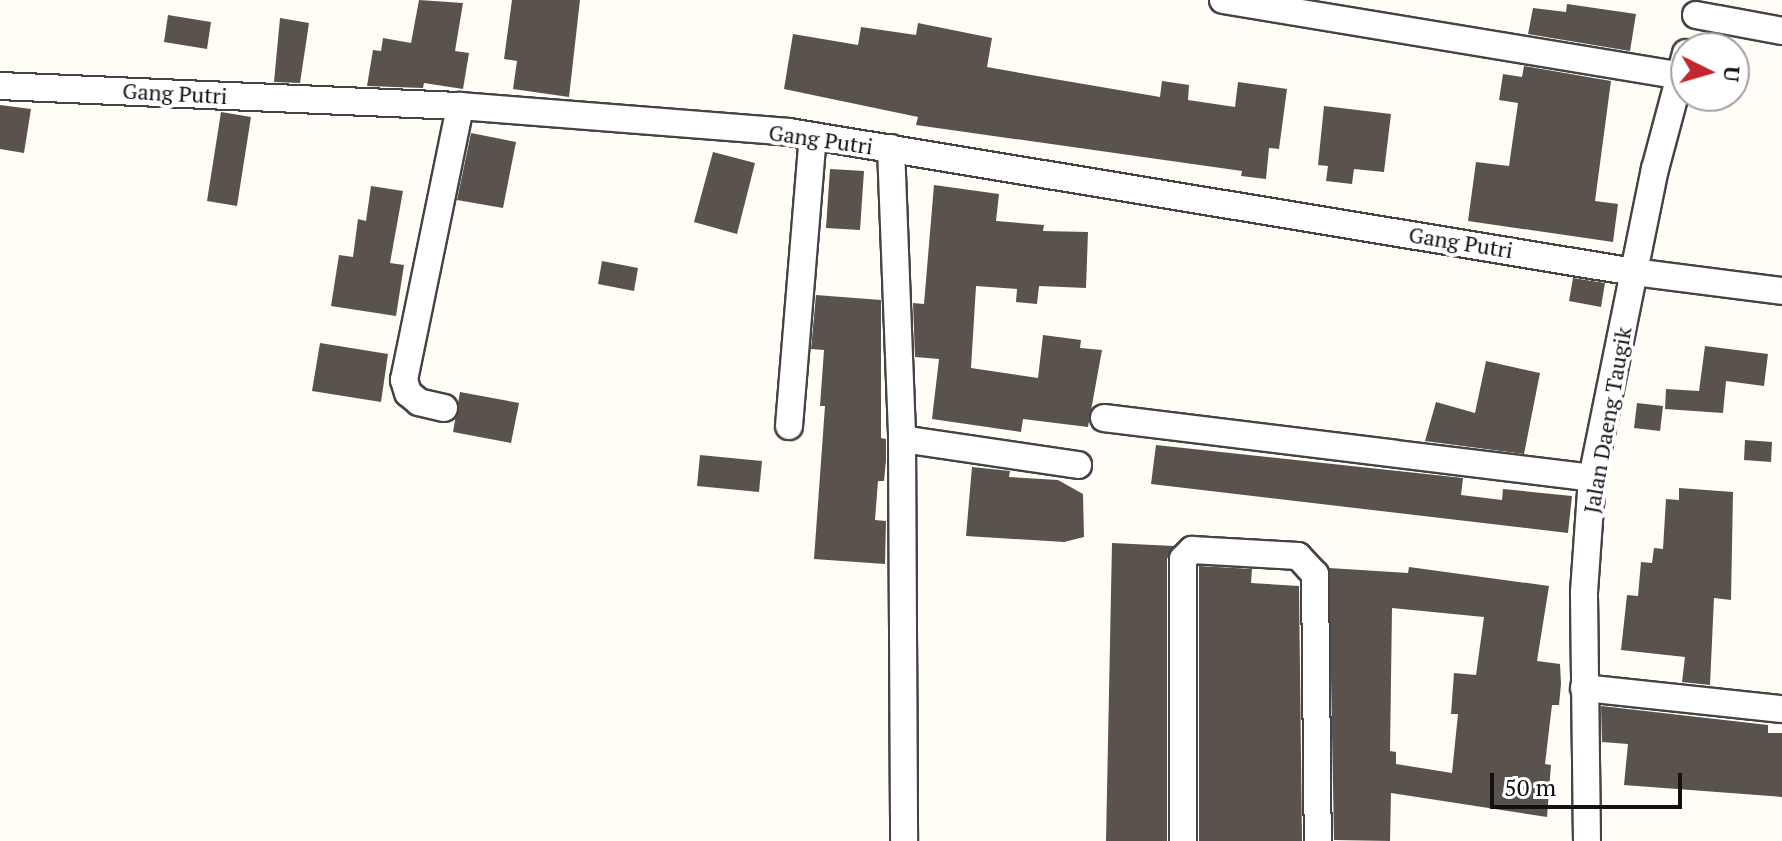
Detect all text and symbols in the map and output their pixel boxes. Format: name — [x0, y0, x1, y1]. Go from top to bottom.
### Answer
north arrow — [1670, 32, 1750, 112]
text: U — [1717, 65, 1748, 83]
street label: Gang Putri — [122, 77, 228, 109]
street label: Gang Putri — [767, 119, 875, 159]
street label: Gang Putri — [1407, 221, 1515, 263]
street label: Jalan Daeng Taugik — [1578, 325, 1636, 515]
scale bar — [1494, 757, 1686, 807]
text: 50 m — [1504, 771, 1556, 803]

